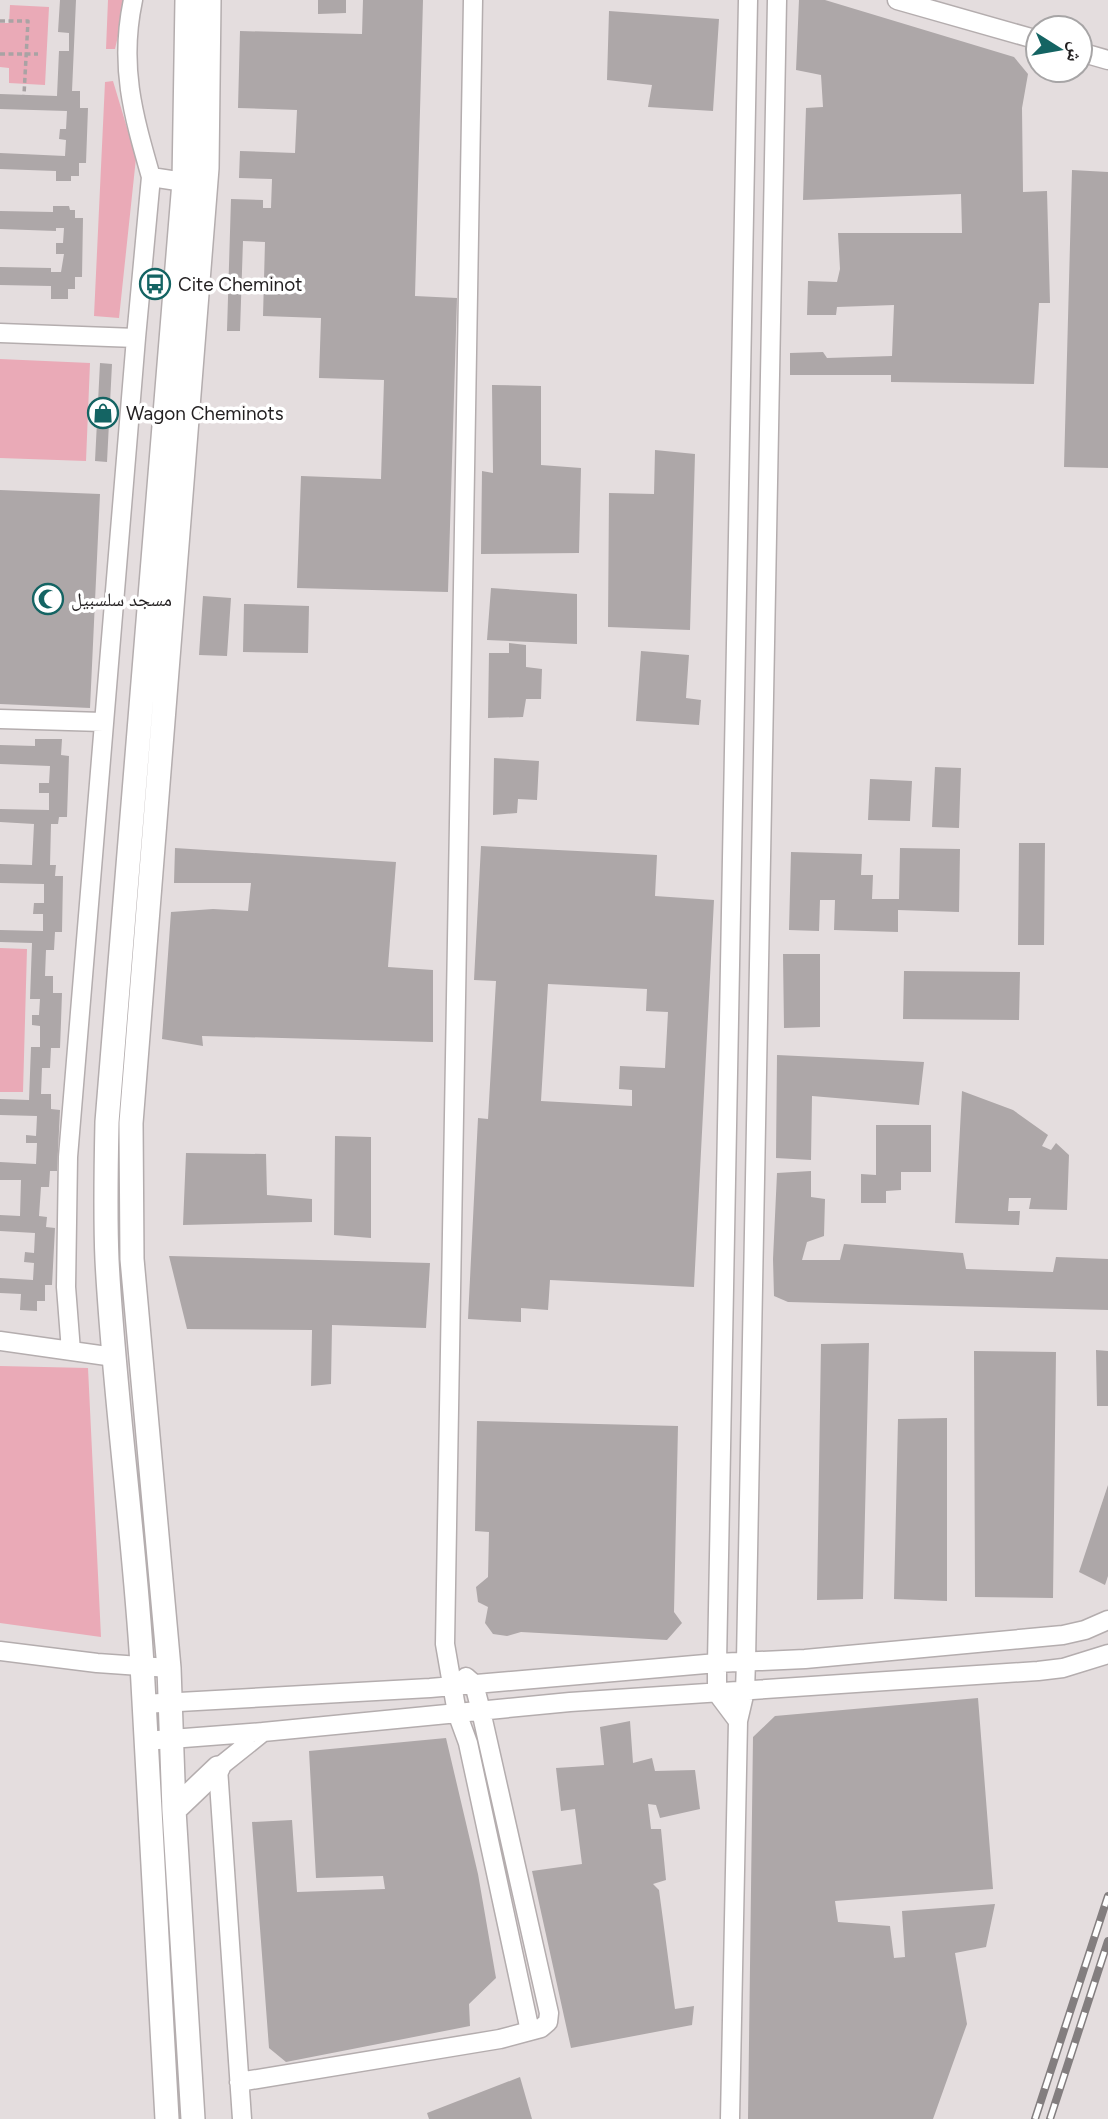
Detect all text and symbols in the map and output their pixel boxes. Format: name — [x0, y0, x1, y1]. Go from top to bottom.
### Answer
north arrow — [1024, 14, 1094, 84]
text: ش — [1062, 40, 1088, 64]
bus stop icon: Cite Cheminot — [138, 267, 172, 301]
place label: Cite Cheminot — [178, 273, 302, 296]
shop icon: Wagon Cheminots — [86, 396, 120, 430]
place label: Wagon Cheminots — [126, 402, 284, 425]
mosque icon: مسجد سلسبيل — [31, 582, 65, 616]
place label: مسجد سلسبيل — [71, 588, 172, 611]

